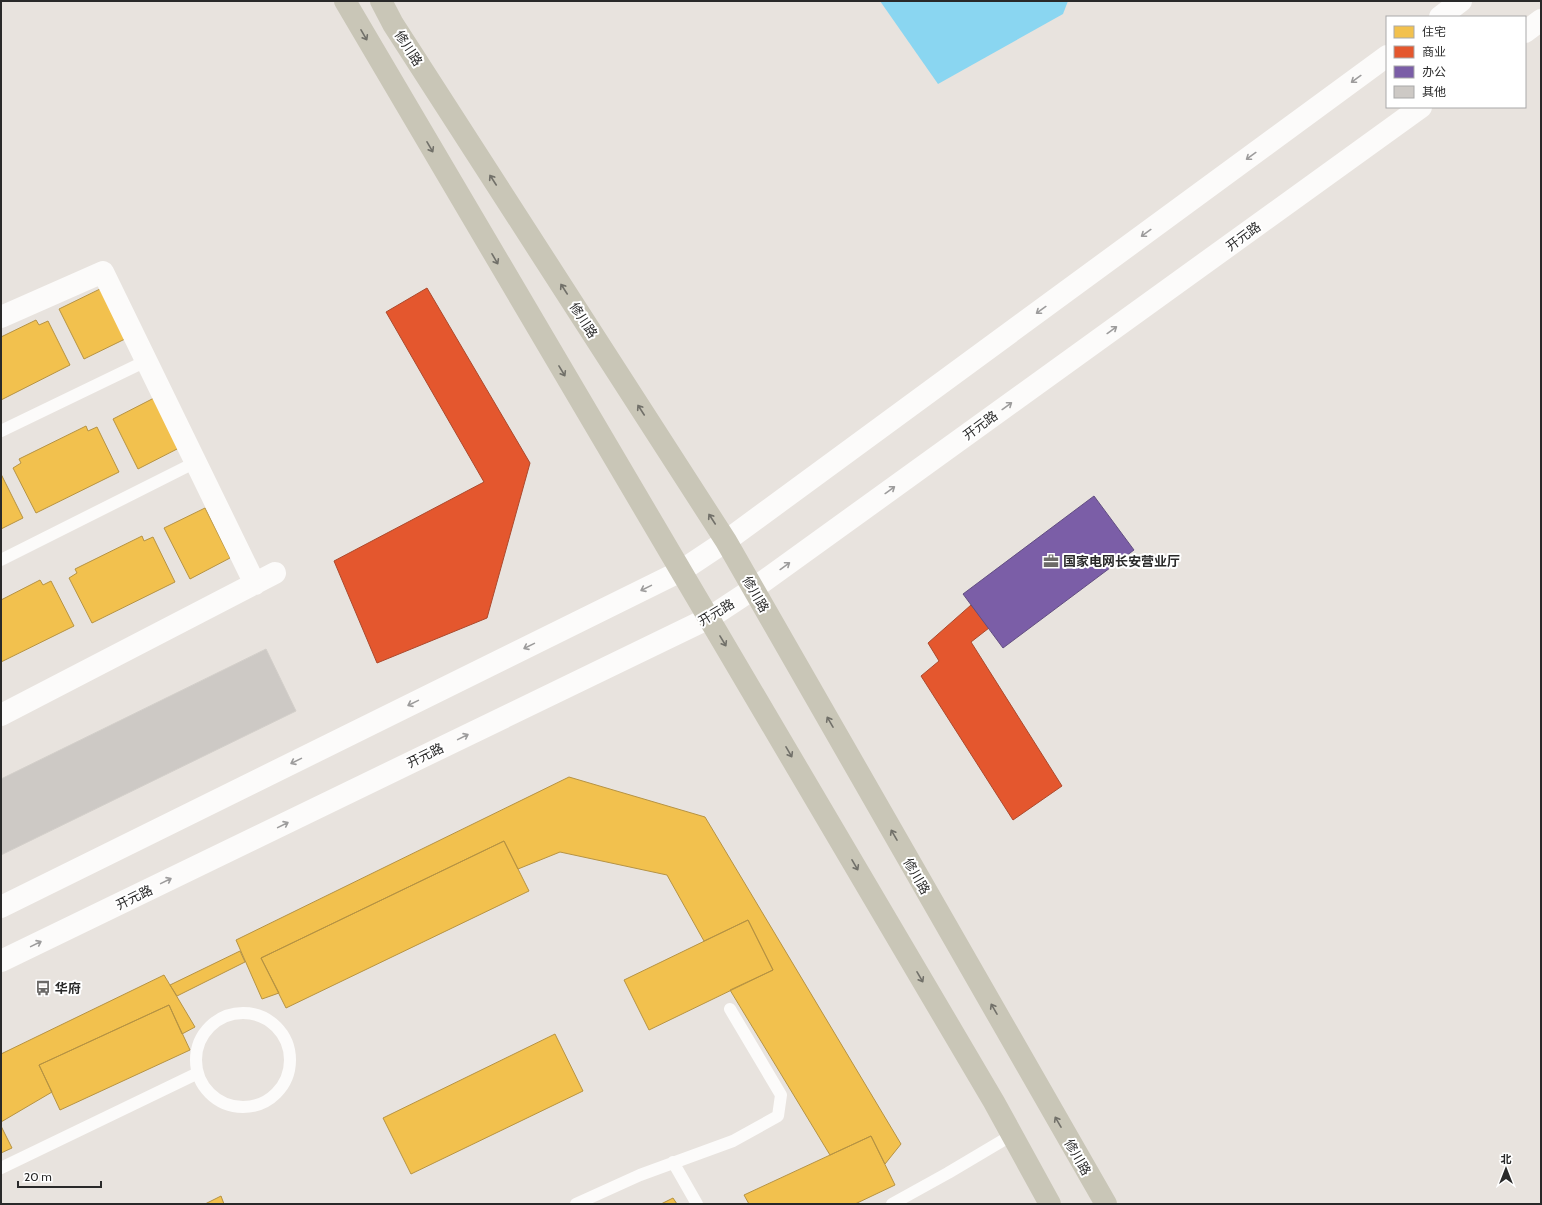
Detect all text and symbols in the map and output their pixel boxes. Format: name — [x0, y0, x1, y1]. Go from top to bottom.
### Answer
legend — [1386, 16, 1526, 108]
text: 住宅 — [1422, 24, 1446, 39]
street label: 修川路 — [392, 27, 426, 69]
one-way arrow — [360, 29, 368, 41]
text: 商业 — [1422, 44, 1446, 59]
text: 办公 — [1422, 64, 1446, 79]
one-way arrow — [1350, 75, 1361, 83]
text: 其他 — [1422, 84, 1446, 99]
one-way arrow — [426, 141, 434, 153]
one-way arrow — [1245, 152, 1256, 160]
one-way arrow — [489, 174, 498, 185]
street label: 开元路 — [1223, 218, 1263, 254]
one-way arrow — [1141, 228, 1152, 237]
one-way arrow — [492, 253, 500, 265]
one-way arrow — [559, 283, 567, 295]
street label: 修川路 — [567, 299, 601, 341]
one-way arrow — [1036, 305, 1047, 314]
one-way arrow — [1107, 326, 1118, 334]
one-way arrow — [558, 365, 566, 377]
one-way arrow — [1001, 402, 1012, 410]
one-way arrow — [637, 404, 645, 416]
street label: 开元路 — [960, 407, 1000, 443]
one-way arrow — [885, 486, 896, 494]
one-way arrow — [708, 514, 716, 525]
office icon: 国家电网长安营业厅 — [1042, 552, 1060, 570]
place label: 国家电网长安营业厅 — [1063, 553, 1180, 569]
one-way arrow — [779, 562, 790, 570]
street label: 修川路 — [739, 573, 773, 615]
one-way arrow — [640, 585, 652, 592]
street label: 开元路 — [695, 595, 737, 629]
one-way arrow — [719, 635, 727, 647]
one-way arrow — [524, 643, 536, 650]
one-way arrow — [407, 700, 419, 708]
one-way arrow — [825, 716, 833, 728]
one-way arrow — [456, 733, 468, 740]
street label: 开元路 — [404, 739, 446, 771]
one-way arrow — [785, 746, 793, 758]
one-way arrow — [291, 758, 303, 765]
one-way arrow — [276, 821, 288, 828]
one-way arrow — [890, 829, 898, 841]
street label: 修川路 — [900, 855, 934, 897]
one-way arrow — [851, 859, 859, 871]
one-way arrow — [159, 877, 171, 884]
street label: 开元路 — [113, 881, 155, 913]
one-way arrow — [30, 940, 42, 947]
one-way arrow — [917, 971, 925, 983]
bus stop icon: 华府 — [34, 979, 52, 997]
place label: 华府 — [55, 980, 81, 996]
one-way arrow — [989, 1003, 997, 1015]
one-way arrow — [1054, 1116, 1062, 1128]
street label: 修川路 — [1061, 1136, 1095, 1178]
north arrow — [1486, 1149, 1526, 1189]
text: 北 — [1501, 1152, 1512, 1166]
scale bar — [18, 1163, 101, 1189]
text: 20 m — [24, 1169, 52, 1184]

